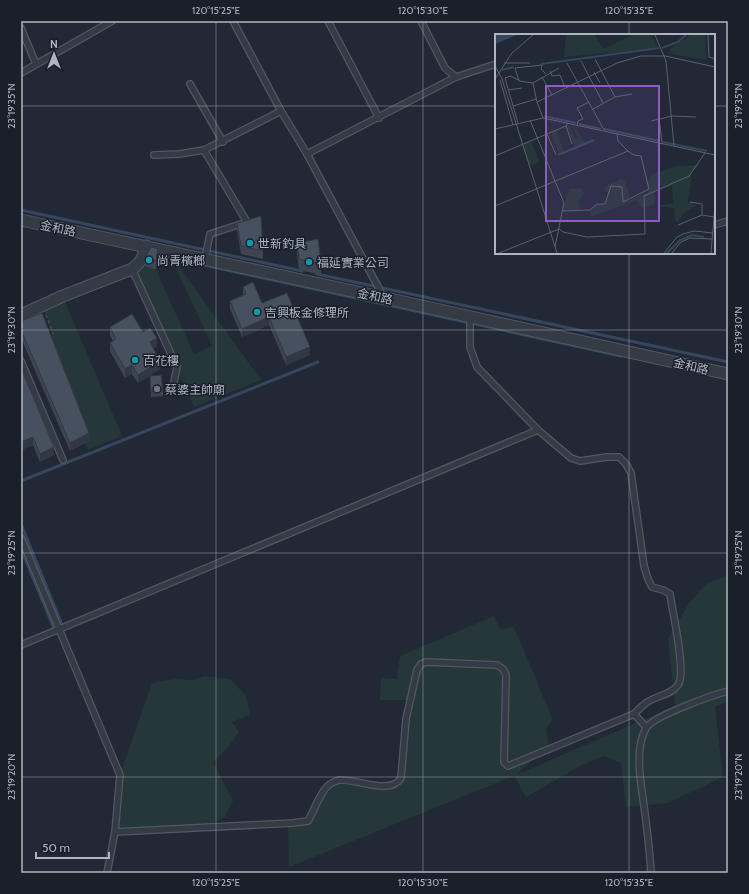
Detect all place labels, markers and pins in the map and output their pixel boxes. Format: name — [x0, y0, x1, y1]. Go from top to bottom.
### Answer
place label: 世新釣具 — [258, 236, 306, 251]
marker: 世新釣具 — [245, 238, 255, 248]
place label: 尚青檳榔 — [157, 253, 205, 268]
marker: 尚青檳榔 — [144, 255, 154, 265]
place label: 福延實業公司 — [317, 255, 389, 270]
marker: 福延實業公司 — [304, 257, 314, 267]
place label: 吉興板金修理所 — [265, 305, 349, 320]
marker: 吉興板金修理所 — [252, 307, 262, 317]
place label: 百花樓 — [143, 353, 179, 368]
marker: 百花樓 — [130, 355, 140, 365]
place label: 蔡婆主帥廟 — [165, 382, 225, 397]
marker: 蔡婆主帥廟 — [152, 384, 162, 394]

